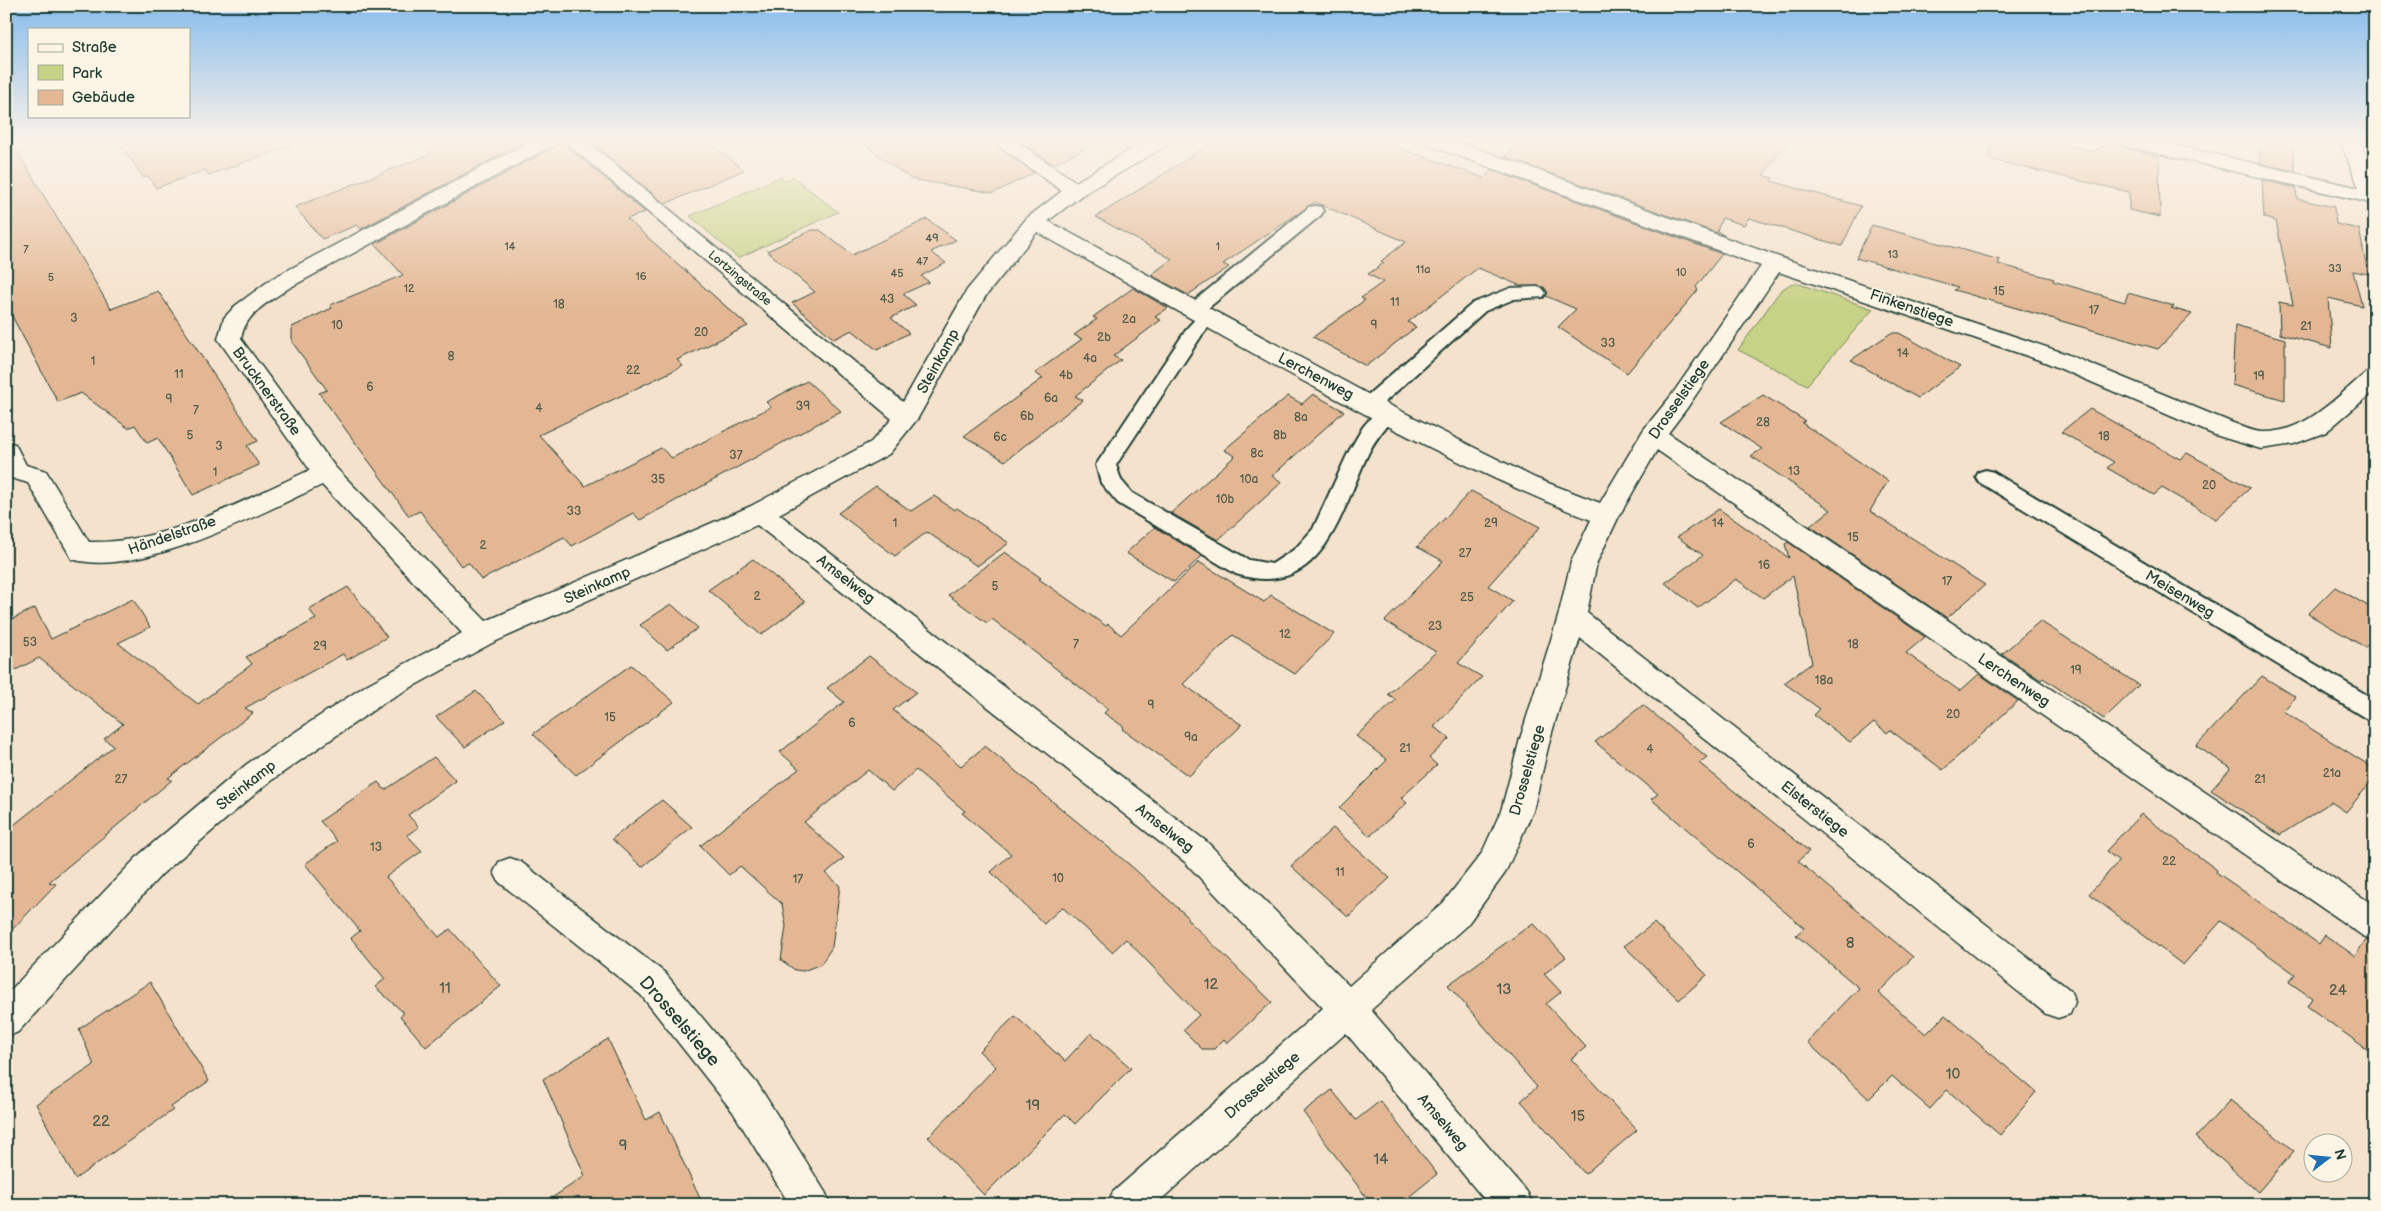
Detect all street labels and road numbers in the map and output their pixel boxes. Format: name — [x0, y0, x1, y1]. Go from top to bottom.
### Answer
street label: Lortzingstraße — [705, 248, 774, 309]
street label: Finkenstiege — [1867, 285, 1956, 332]
street label: Steinkamp — [913, 325, 964, 397]
street label: Brucknerstraße — [228, 343, 305, 439]
street label: Lerchenweg — [1275, 349, 1357, 404]
street label: Drosselstiege — [1645, 355, 1714, 443]
street label: Händelstraße — [126, 512, 219, 559]
street label: Amselweg — [813, 551, 879, 608]
street label: Steinkamp — [561, 562, 634, 609]
street label: Meisenweg — [2142, 566, 2218, 623]
street label: Lerchenweg — [1974, 649, 2054, 712]
street label: Drosselstiege — [1505, 722, 1550, 818]
street label: Steinkamp — [213, 756, 280, 815]
street label: Elsterstiege — [1777, 777, 1853, 842]
street label: Amselweg — [1132, 800, 1198, 857]
street label: Drosselstiege — [635, 972, 725, 1071]
street label: Drosselstiege — [1221, 1047, 1304, 1123]
street label: Amselweg — [1413, 1090, 1472, 1155]

